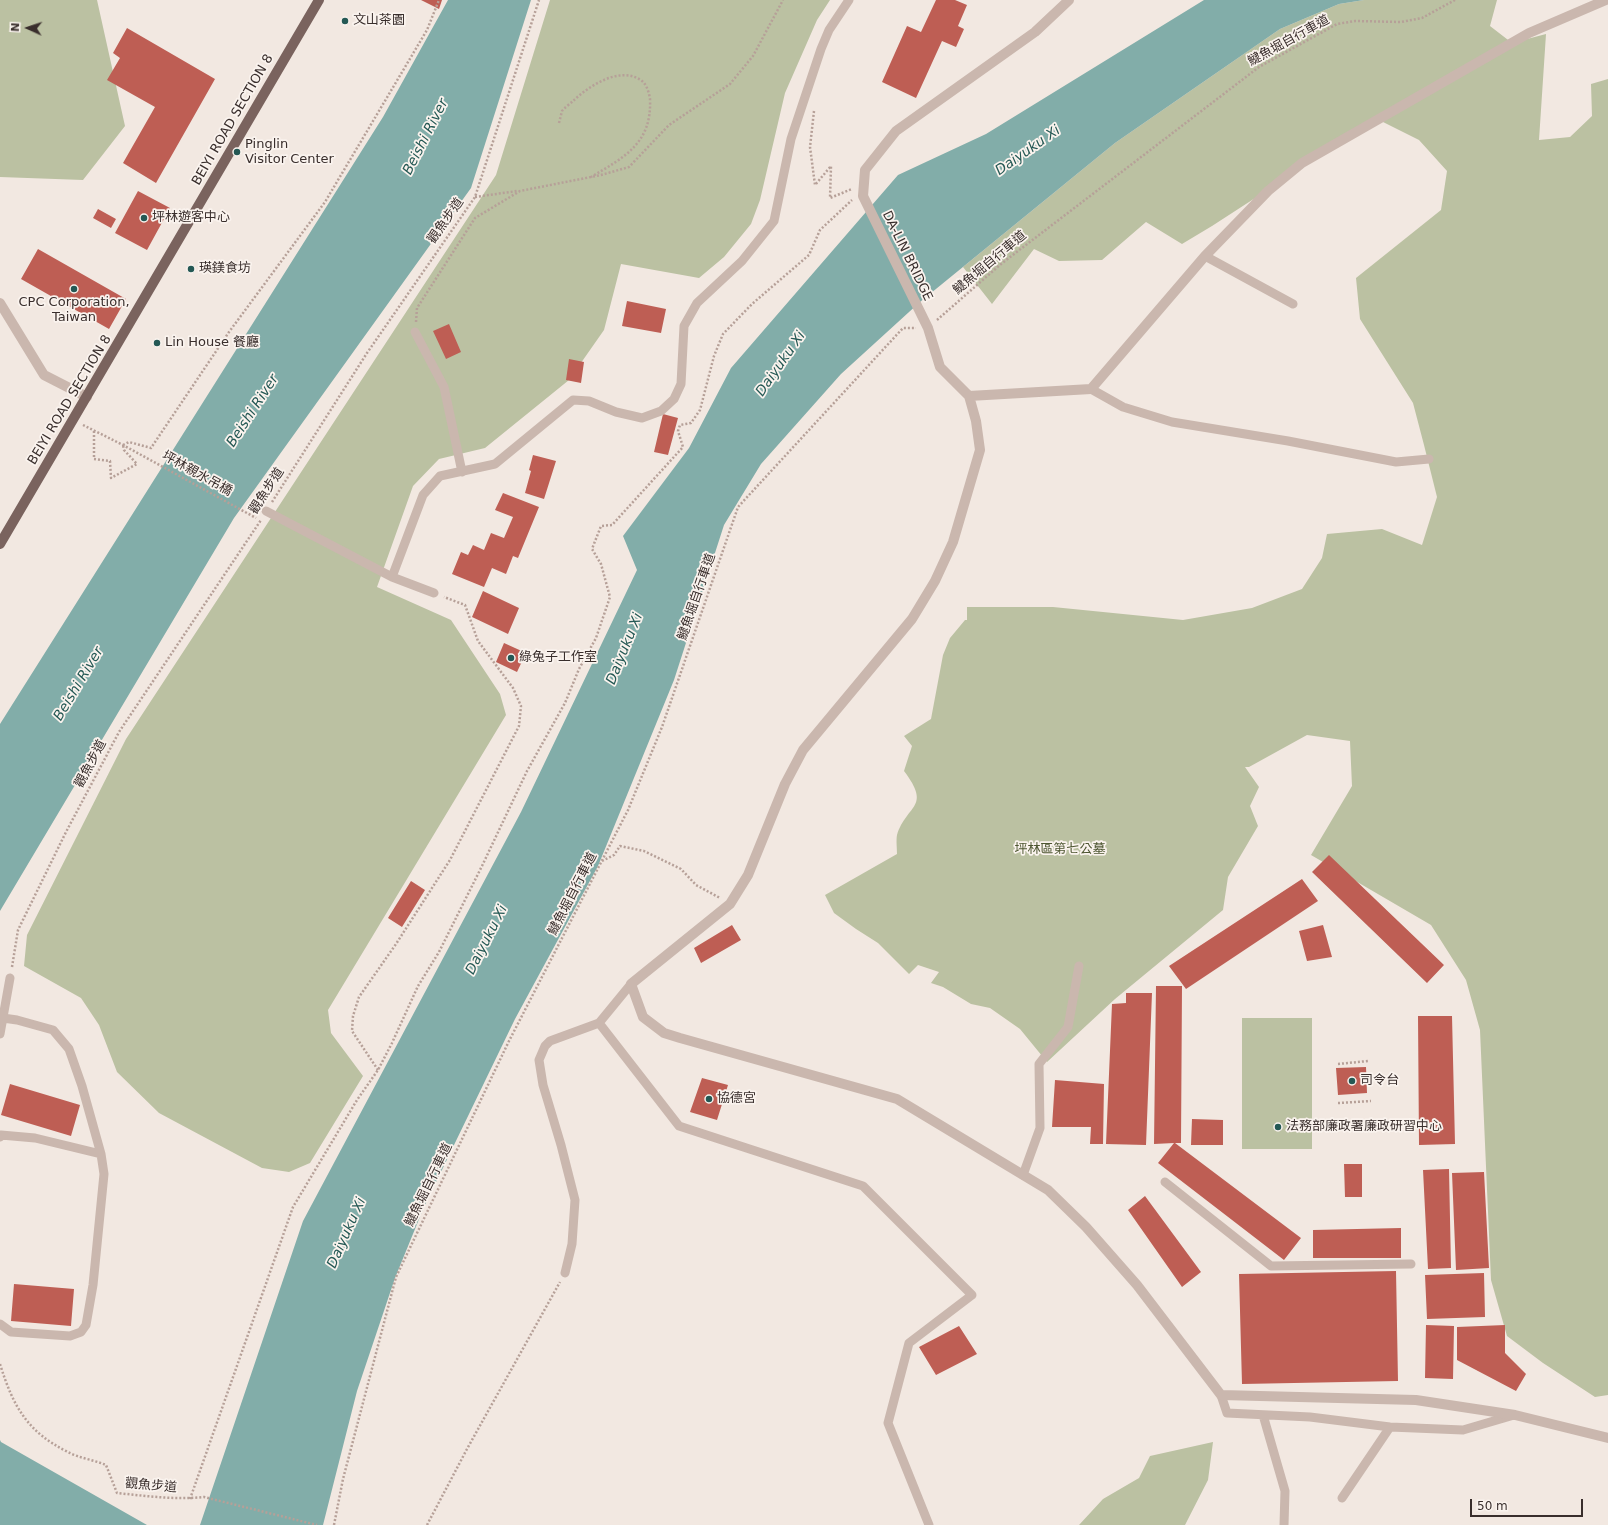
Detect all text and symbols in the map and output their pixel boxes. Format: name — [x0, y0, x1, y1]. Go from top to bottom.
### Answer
north arrow — [8, 8, 48, 48]
street label: 𩻸魚堀自行車道 — [1245, 12, 1333, 70]
place label: 文山茶園 — [353, 13, 405, 29]
marker: 文山茶園 — [340, 16, 350, 26]
text: N — [9, 22, 22, 32]
street label: BEIYI ROAD SECTION 8 — [189, 52, 277, 188]
water label: Beishi River — [400, 96, 452, 178]
water label: Daiyuku Xi — [992, 123, 1064, 179]
place label: Pinglin Visitor Center — [245, 137, 334, 168]
marker: Pinglin Visitor Center — [232, 147, 242, 157]
street label: 觀魚步道 — [425, 195, 467, 247]
street label: DA-LIN BRIDGE — [878, 208, 936, 304]
place label: 坪林遊客中心 — [152, 210, 230, 226]
marker: 坪林遊客中心 — [139, 213, 149, 223]
street label: 𩻸魚堀自行車道 — [950, 228, 1030, 298]
place label: 瑛鎂食坊 — [199, 261, 251, 277]
marker: 瑛鎂食坊 — [186, 264, 196, 274]
marker: CPC Corporation, Taiwan — [69, 284, 79, 294]
place label: CPC Corporation, Taiwan — [18, 295, 130, 326]
water label: Daiyuku Xi — [753, 328, 809, 400]
street label: BEIYI ROAD SECTION 8 — [25, 332, 115, 468]
place label: Lin House 餐廳 — [165, 335, 259, 351]
marker: Lin House 餐廳 — [152, 338, 162, 348]
water label: Beishi River — [223, 372, 283, 450]
street label: 坪林親水吊橋 — [159, 448, 235, 500]
street label: 觀魚步道 — [246, 465, 288, 517]
street label: 𩻸魚堀自行車道 — [675, 551, 719, 643]
water label: Daiyuku Xi — [603, 611, 647, 687]
water label: Beishi River — [50, 644, 108, 724]
place label: 綠兔子工作室 — [519, 650, 597, 666]
marker: 綠兔子工作室 — [506, 653, 516, 663]
street label: 觀魚步道 — [72, 737, 110, 791]
park label: 坪林區第七公墓 — [1015, 842, 1105, 858]
street label: 𩻸魚堀自行車道 — [545, 850, 601, 938]
water label: Daiyuku Xi — [462, 903, 512, 977]
place label: 司令台 — [1360, 1073, 1399, 1089]
marker: 司令台 — [1347, 1076, 1357, 1086]
place label: 協德宮 — [717, 1091, 756, 1107]
marker: 協德宮 — [704, 1094, 714, 1104]
place label: 法務部廉政署廉政研習中心 — [1286, 1119, 1442, 1135]
marker: 法務部廉政署廉政研習中心 — [1273, 1122, 1283, 1132]
street label: 𩻸魚堀自行車道 — [402, 1141, 456, 1229]
water label: Daiyuku Xi — [324, 1195, 370, 1271]
street label: 觀魚步道 — [124, 1476, 178, 1496]
scale bar — [1472, 1491, 1585, 1517]
text: 50 m — [1477, 1499, 1508, 1513]

